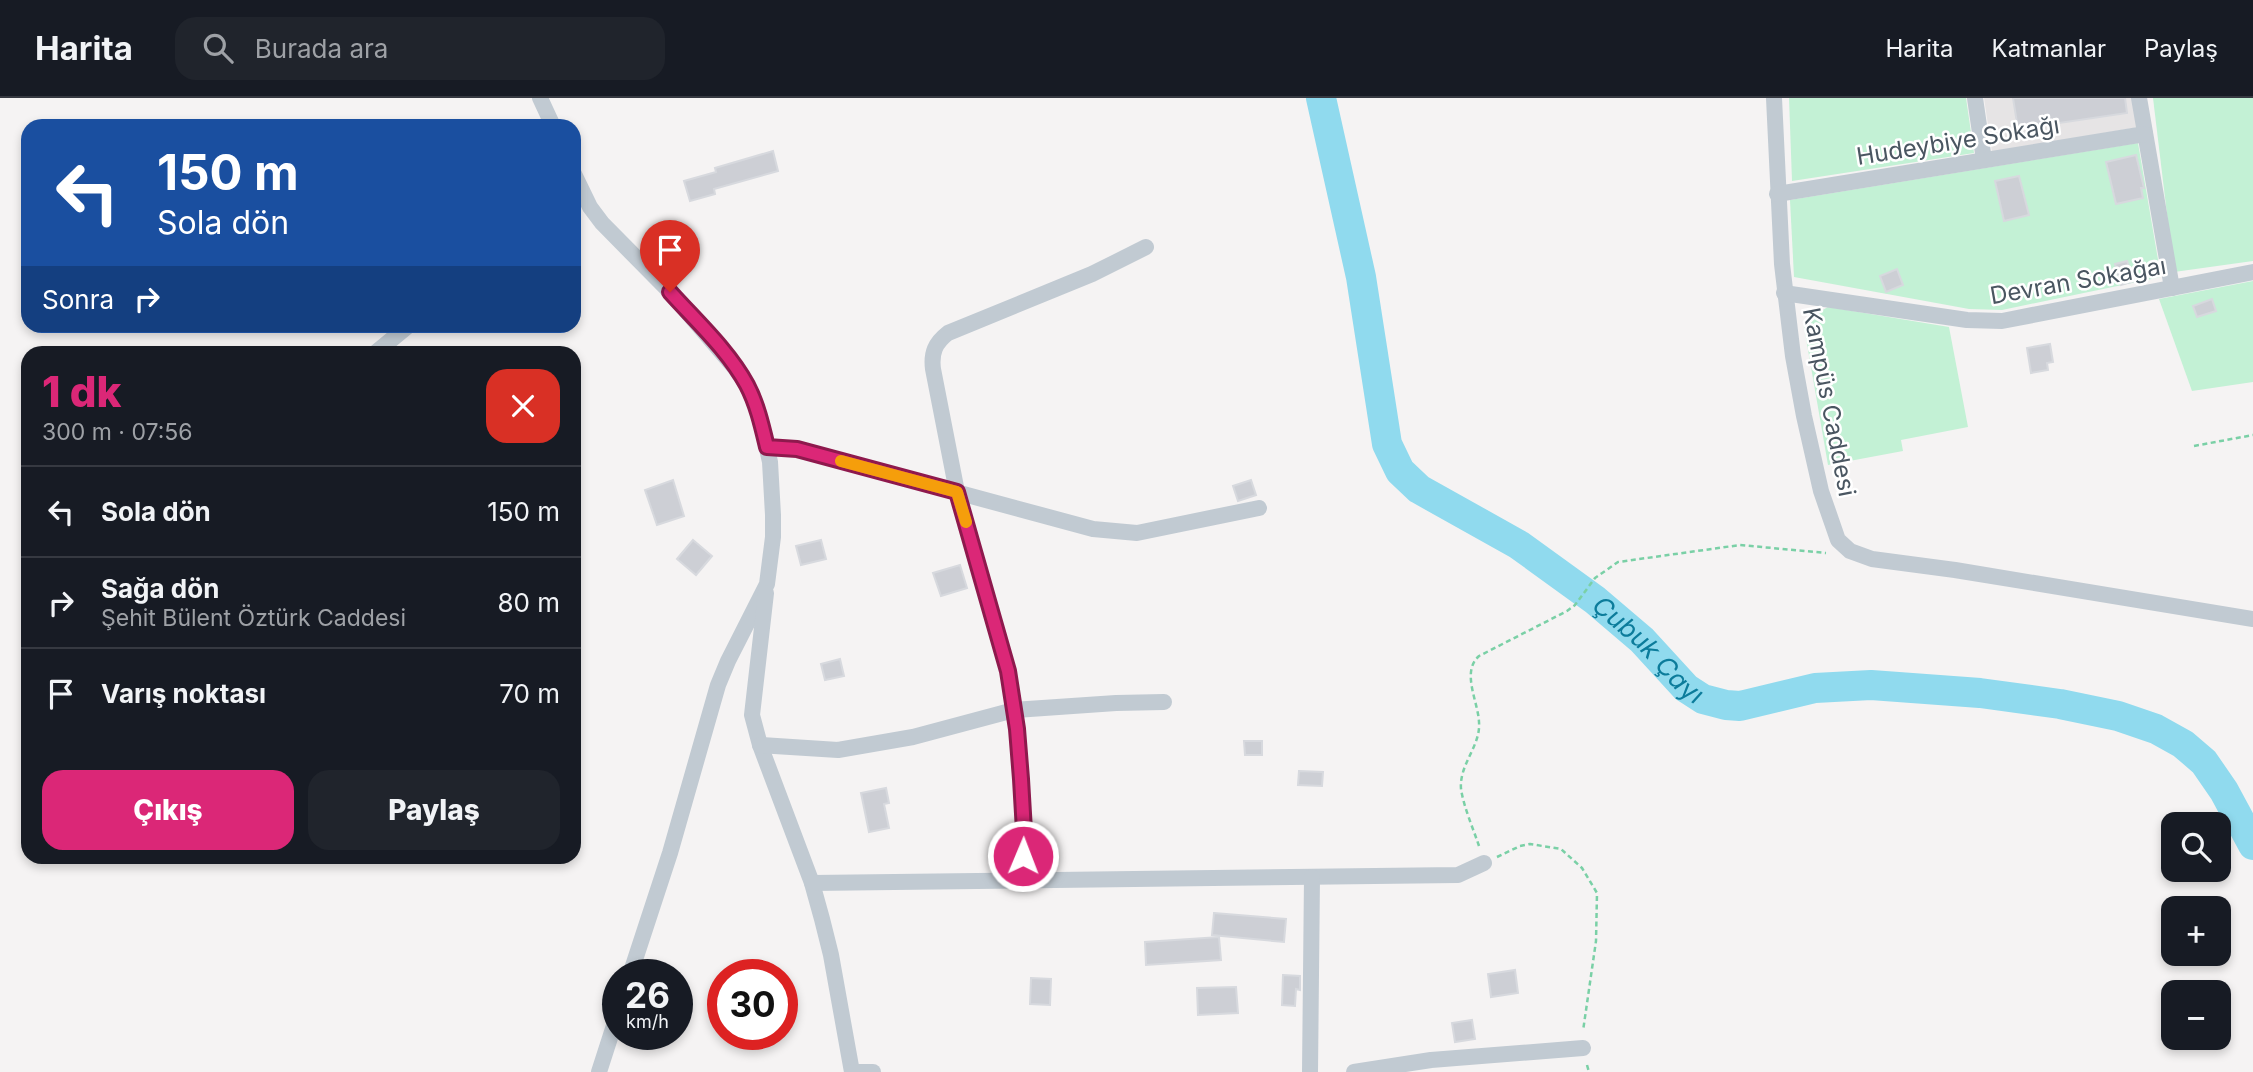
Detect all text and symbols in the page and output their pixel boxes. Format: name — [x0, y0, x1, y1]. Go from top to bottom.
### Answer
search box — [175, 17, 665, 80]
text: Harita — [35, 28, 133, 68]
icon: search — [199, 29, 237, 67]
text: Burada ara — [255, 33, 388, 64]
text: Harita — [1886, 34, 1954, 63]
text: Katmanlar — [1992, 34, 2106, 63]
text: Paylaş — [2144, 34, 2218, 63]
street label: Hudeybiye Sokağı — [1854, 110, 2061, 171]
text: 150 m — [157, 143, 299, 202]
icon: left — [42, 147, 133, 238]
text: Sola dön — [157, 203, 289, 242]
pin — [640, 220, 700, 292]
icon: arrive — [651, 231, 689, 269]
street label: Devran Sokağaı — [1988, 251, 2168, 310]
icon: right — [128, 280, 166, 318]
text: Sonra — [42, 284, 114, 315]
street label: Kampüs Caddesi — [1797, 305, 1862, 499]
text: 1 dk — [42, 366, 121, 417]
button: close — [486, 369, 560, 443]
text: 300 m · 07:56 — [42, 418, 193, 446]
icon: left — [42, 493, 80, 531]
text: Sola dön — [101, 496, 211, 527]
text: 150 m — [487, 496, 560, 527]
text: Sağa dön — [101, 573, 219, 604]
icon: right — [42, 584, 80, 622]
text: 80 m — [497, 587, 560, 618]
water label: Çubuk Çayı — [1586, 589, 1709, 710]
text: Şehit Bülent Öztürk Caddesi — [101, 604, 406, 632]
icon: arrive — [42, 675, 80, 713]
text: Varış noktası — [101, 678, 266, 709]
text: 70 m — [499, 678, 560, 709]
button: Çıkış — [42, 770, 294, 850]
button: Paylaş — [308, 770, 560, 850]
map controls — [2161, 812, 2231, 1050]
button: search — [2161, 812, 2231, 882]
position arrow — [986, 819, 1060, 893]
button: + — [2161, 896, 2231, 966]
speed limit sign: 30 — [707, 959, 798, 1050]
text: 26 — [625, 974, 670, 1016]
button: − — [2161, 980, 2231, 1050]
text: km/h — [626, 1011, 669, 1032]

